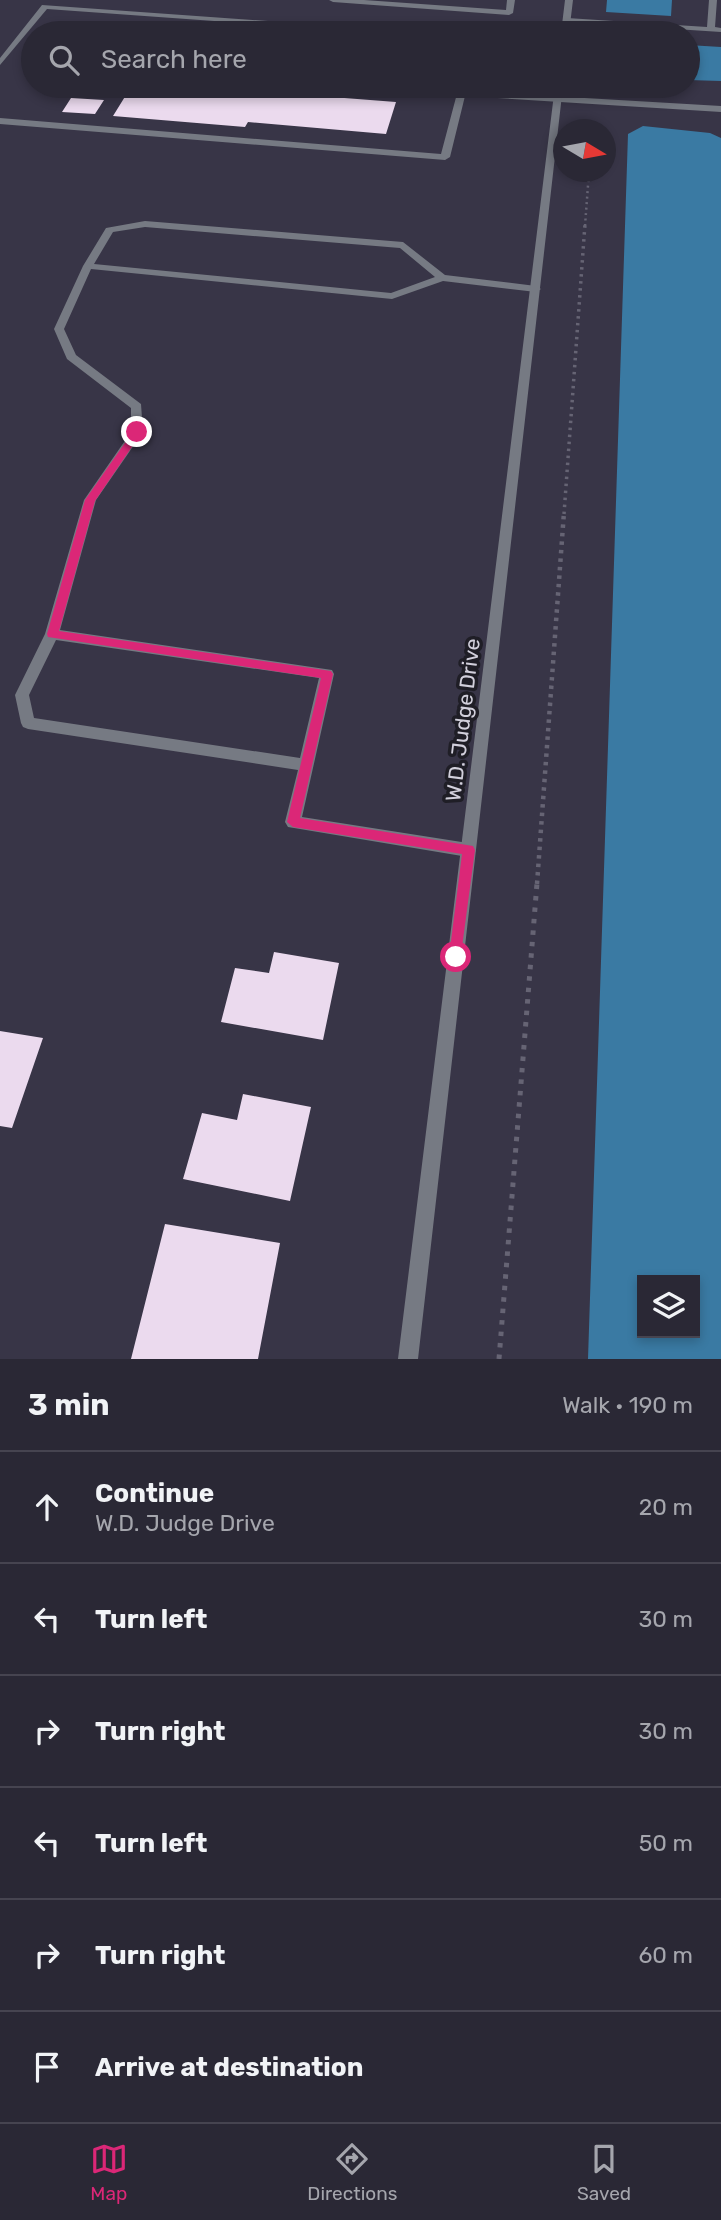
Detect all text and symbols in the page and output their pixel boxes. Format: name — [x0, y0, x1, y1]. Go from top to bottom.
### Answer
search box — [21, 21, 700, 98]
icon: search — [45, 41, 83, 79]
text: Search here — [101, 44, 247, 75]
north arrow — [553, 119, 616, 182]
route end — [121, 416, 152, 447]
street label: W.D. Judge Drive — [440, 637, 485, 803]
route start — [440, 941, 471, 972]
map controls — [637, 1275, 700, 1338]
button: layers — [637, 1275, 700, 1338]
text: 3 min — [28, 1387, 110, 1423]
text: Walk · 190 m — [562, 1391, 693, 1419]
text: Continue — [95, 1478, 214, 1509]
icon: ahead — [28, 1488, 66, 1526]
text: 20 m — [639, 1493, 693, 1521]
text: W.D. Judge Drive — [95, 1509, 275, 1537]
icon: left — [28, 1600, 66, 1638]
text: Turn left — [95, 1604, 207, 1635]
text: 30 m — [638, 1605, 693, 1633]
icon: right — [28, 1712, 66, 1750]
text: Turn right — [95, 1716, 225, 1747]
text: 30 m — [638, 1717, 693, 1745]
icon: left — [28, 1824, 66, 1862]
text: Turn left — [95, 1828, 207, 1859]
text: 50 m — [639, 1829, 693, 1857]
icon: right — [28, 1936, 66, 1974]
text: Turn right — [95, 1940, 225, 1971]
text: 60 m — [638, 1941, 693, 1969]
icon: arrive — [28, 2048, 66, 2086]
text: Arrive at destination — [95, 2052, 363, 2083]
tab: Map — [90, 2140, 128, 2205]
tab: Directions — [307, 2140, 397, 2205]
tab: Saved — [577, 2140, 631, 2205]

